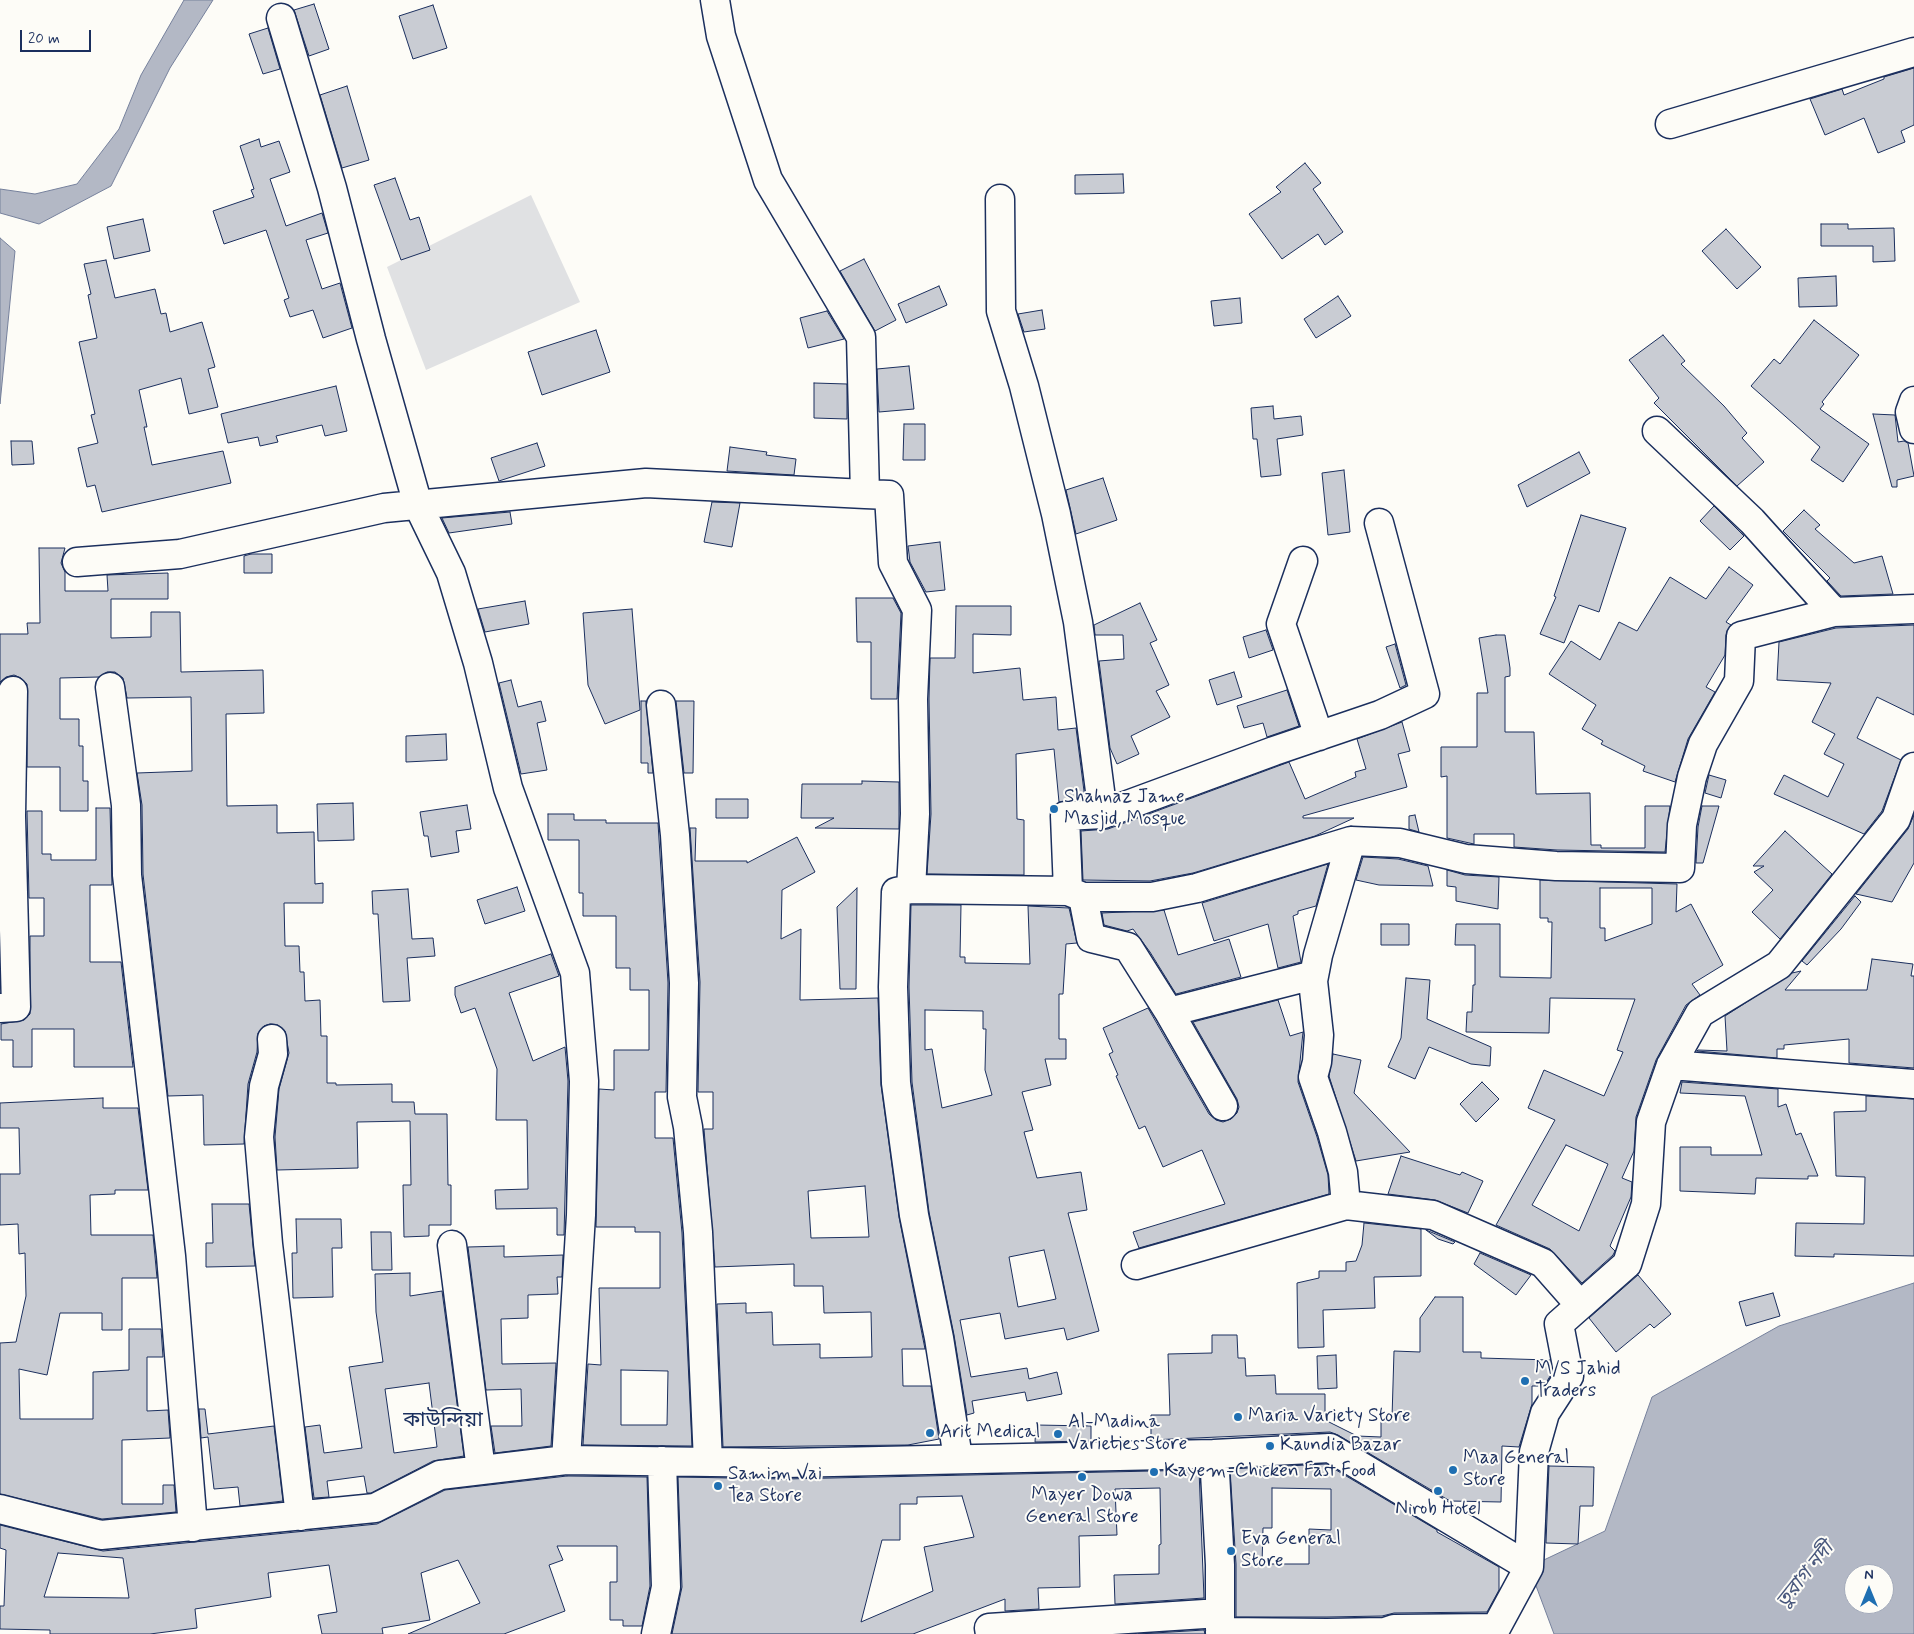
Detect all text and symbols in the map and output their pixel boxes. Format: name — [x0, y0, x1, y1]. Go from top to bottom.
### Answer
scale bar — [22, 20, 94, 52]
text: 20 m — [28, 29, 60, 49]
place label: Shahnaz Jame Masjid, Mosque — [1064, 787, 1186, 831]
marker: Shahnaz Jame Masjid, Mosque — [1048, 803, 1060, 815]
place label: M/S Jahid Traders — [1535, 1359, 1621, 1403]
marker: M/S Jahid Traders — [1519, 1375, 1531, 1387]
place label: Maria Variety Store — [1248, 1406, 1411, 1428]
district label: কাউন্দিয়া — [403, 1409, 483, 1435]
marker: Maria Variety Store — [1232, 1411, 1244, 1423]
place label: Al-Madina Varieties Store — [1068, 1412, 1187, 1456]
place label: Arit Medical — [940, 1422, 1040, 1444]
marker: Arit Medical — [924, 1427, 936, 1439]
marker: Al-Madina Varieties Store — [1052, 1428, 1064, 1440]
place label: Kaundia Bazar — [1280, 1435, 1401, 1457]
marker: Kaundia Bazar — [1264, 1440, 1276, 1452]
place label: Maa General Store — [1463, 1448, 1569, 1492]
place label: Kayem-Chicken Fast Food — [1164, 1461, 1376, 1483]
place label: Samim Vai Tea Store — [728, 1464, 822, 1508]
marker: Maa General Store — [1447, 1464, 1459, 1476]
marker: Kayem-Chicken Fast Food — [1148, 1466, 1160, 1478]
marker: Mayer Dowa General Store — [1076, 1471, 1088, 1483]
marker: Samim Vai Tea Store — [712, 1480, 724, 1492]
place label: Mayer Dowa General Store — [1025, 1485, 1139, 1529]
marker: Nirob Hotel — [1432, 1485, 1444, 1497]
place label: Nirob Hotel — [1395, 1499, 1481, 1521]
place label: Eva General Store — [1241, 1529, 1341, 1573]
water label: তুরাগ নদী — [1772, 1538, 1840, 1614]
marker: Eva General Store — [1225, 1545, 1237, 1557]
north arrow — [1844, 1564, 1894, 1614]
text: N — [1864, 1566, 1874, 1584]

